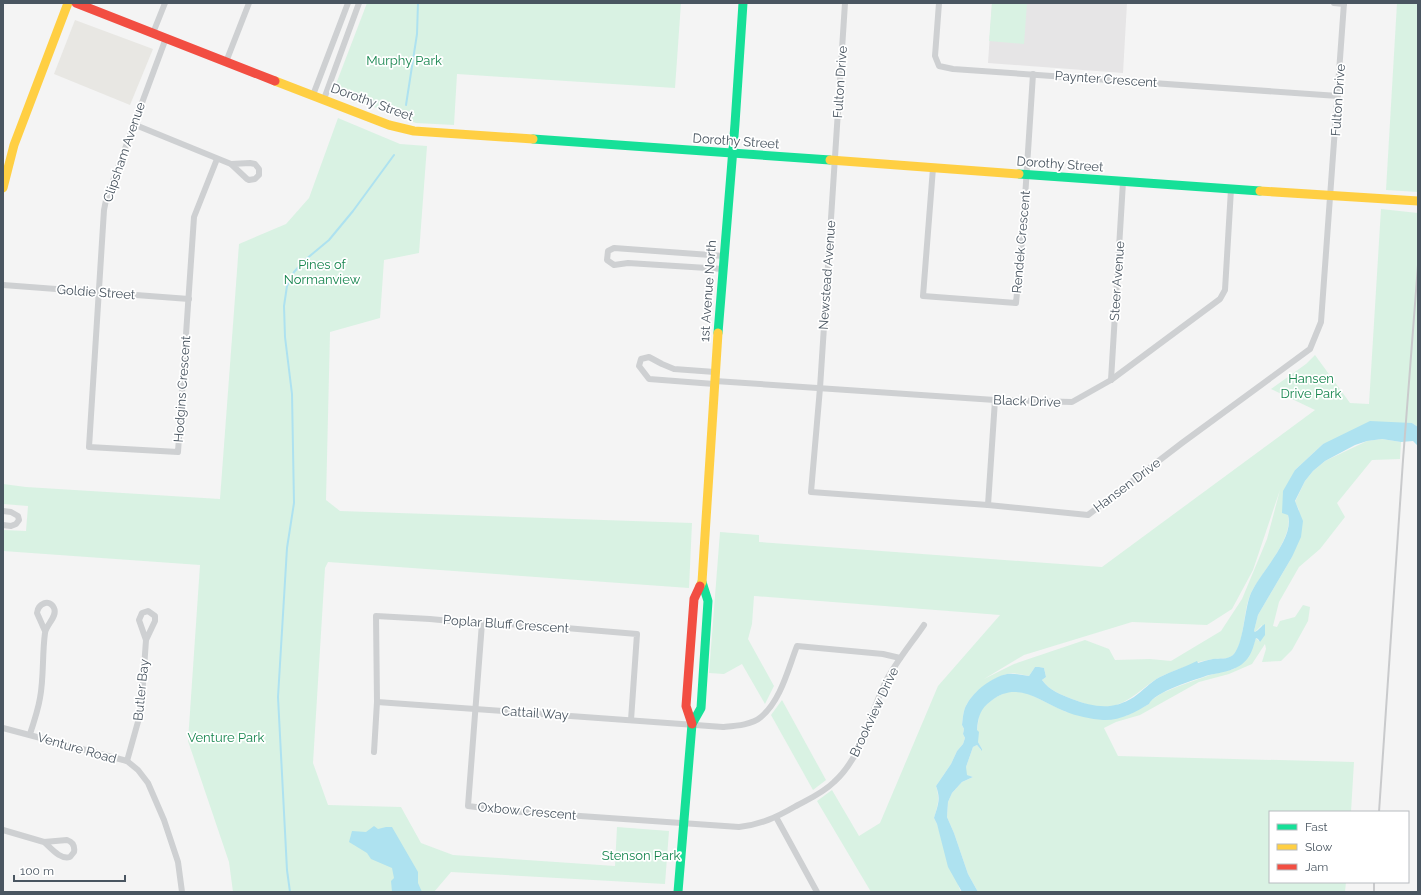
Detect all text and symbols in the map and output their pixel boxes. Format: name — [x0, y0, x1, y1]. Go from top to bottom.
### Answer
street label: Fulton Drive — [830, 45, 850, 119]
park label: Murphy Park — [366, 53, 442, 68]
street label: Fulton Drive — [1328, 63, 1348, 137]
street label: Paynter Crescent — [1054, 68, 1158, 90]
street label: Dorothy Street — [329, 80, 416, 124]
street label: Clipsham Avenue — [100, 100, 148, 204]
street label: Dorothy Street — [692, 130, 780, 152]
street label: Dorothy Street — [1016, 153, 1104, 175]
street label: Rendek Crescent — [1009, 189, 1033, 294]
street label: Newstead Avenue — [816, 219, 838, 330]
street label: 1st Avenue North — [697, 239, 719, 343]
street label: Steer Avenue — [1107, 240, 1127, 321]
park label: Pines of Normanview — [284, 257, 361, 287]
street label: Goldie Street — [56, 282, 136, 302]
street label: Hodgins Crescent — [171, 334, 193, 443]
park label: Hansen Drive Park — [1281, 371, 1342, 401]
street label: Black Drive — [993, 392, 1061, 410]
street label: Hansen Drive — [1091, 455, 1164, 515]
street label: Poplar Bluff Crescent — [443, 612, 570, 636]
street label: Butler Bay — [130, 658, 152, 722]
street label: Brookview Drive — [847, 664, 901, 759]
street label: Cattail Way — [501, 703, 569, 723]
street label: Venture Road — [36, 730, 118, 766]
park label: Venture Park — [187, 730, 265, 745]
street label: Oxbow Crescent — [477, 799, 578, 823]
legend — [1269, 811, 1409, 883]
text: Fast — [1305, 820, 1328, 834]
text: Slow — [1305, 840, 1332, 854]
park label: Stenson Park — [602, 848, 680, 863]
scale bar — [14, 857, 125, 883]
text: Jam — [1305, 860, 1328, 874]
text: 100 m — [20, 864, 54, 878]

